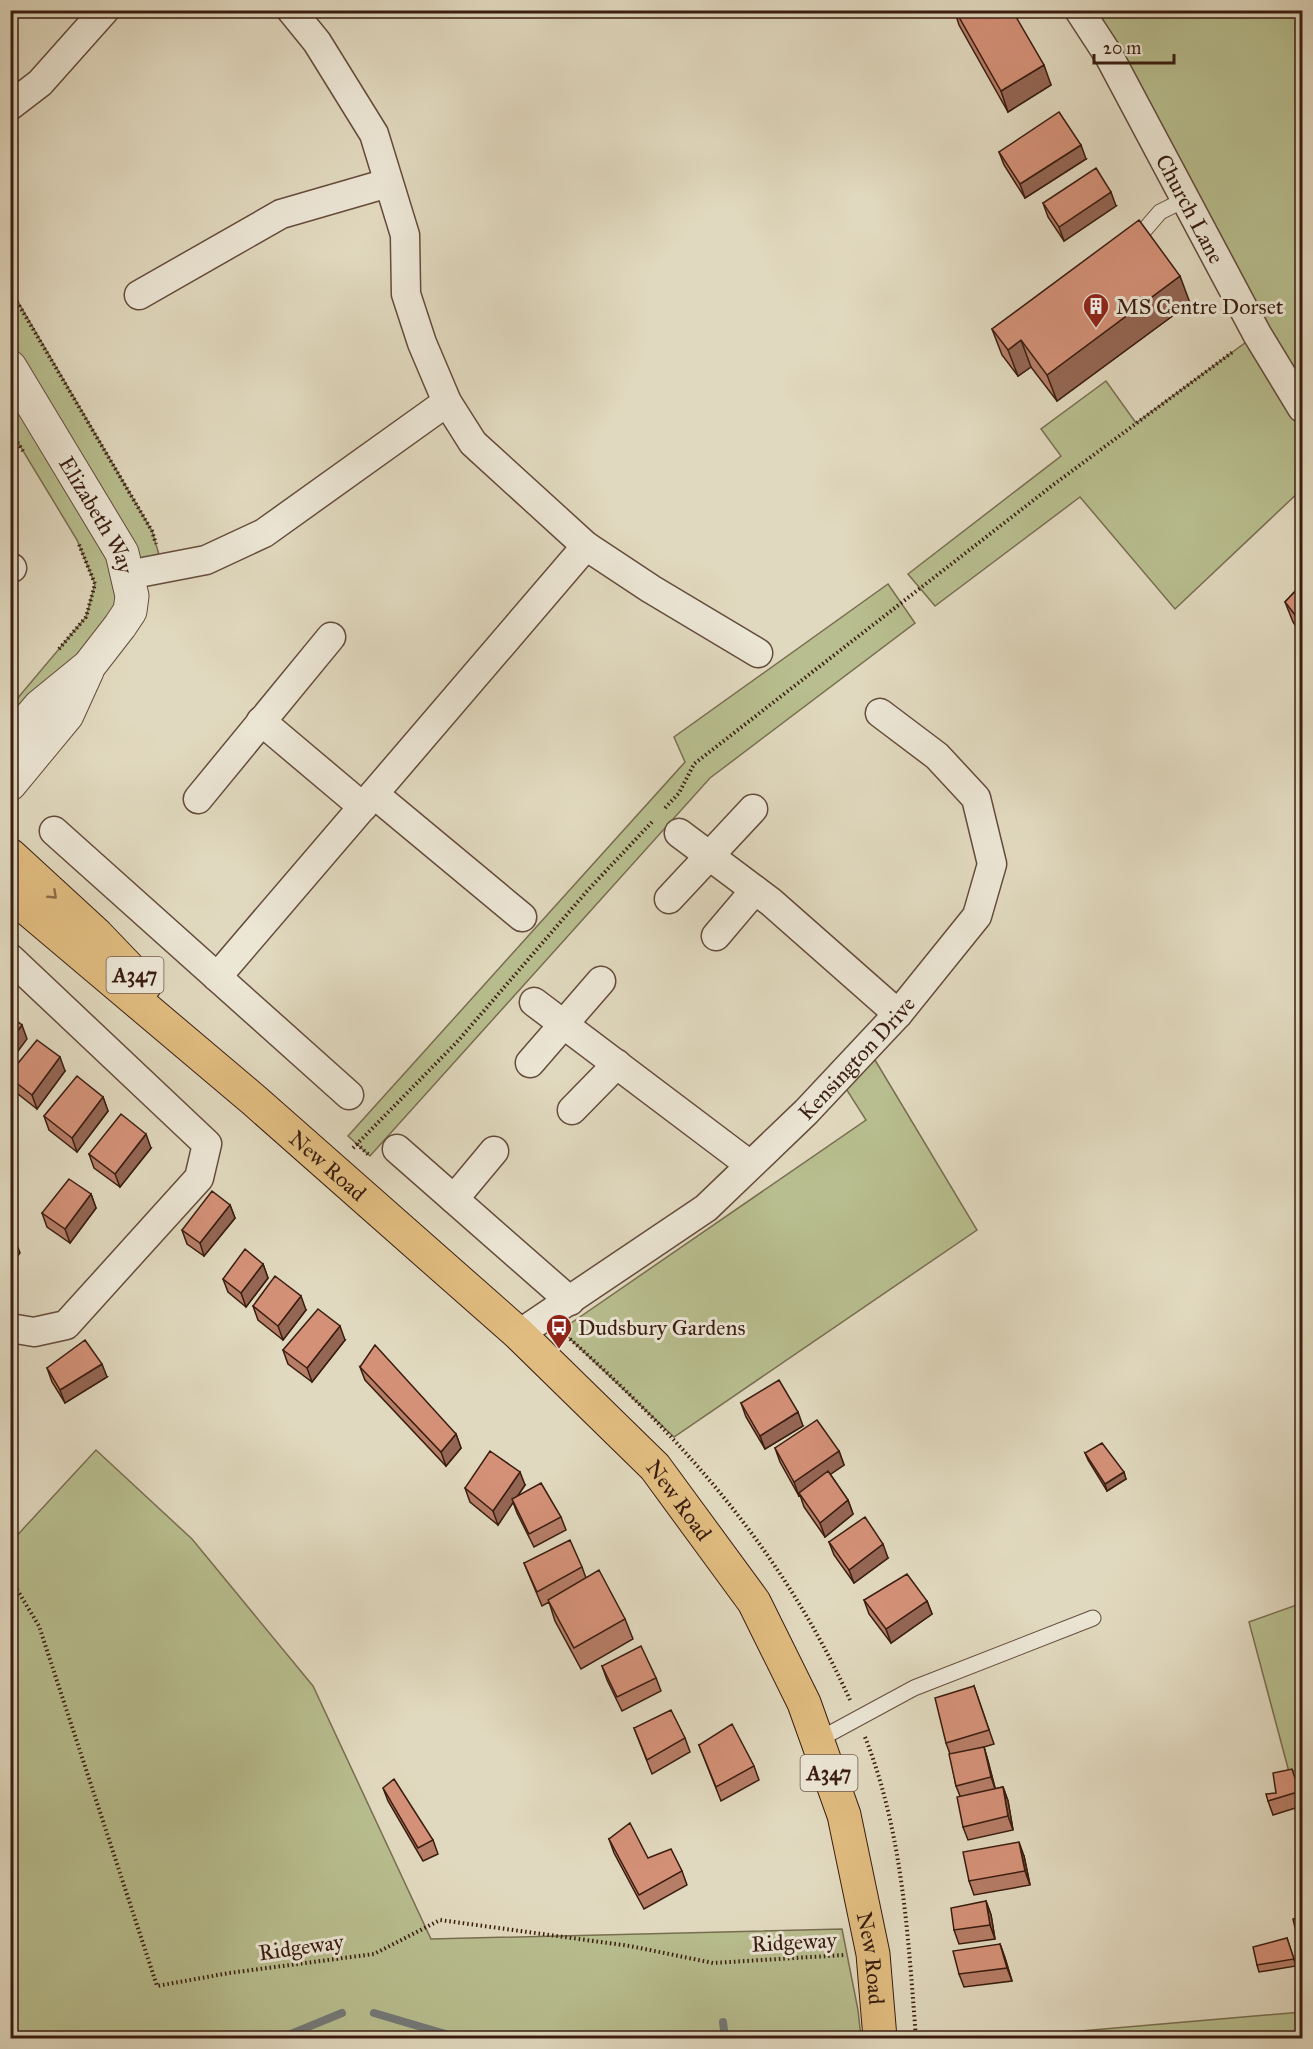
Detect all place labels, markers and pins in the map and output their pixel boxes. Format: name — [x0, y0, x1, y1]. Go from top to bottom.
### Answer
building icon: MS Centre Dorset — [1081, 291, 1111, 329]
place label: MS Centre Dorset — [1116, 293, 1284, 320]
bus stop icon: Dudsbury Gardens — [544, 1312, 574, 1350]
place label: Dudsbury Gardens — [578, 1314, 745, 1341]

